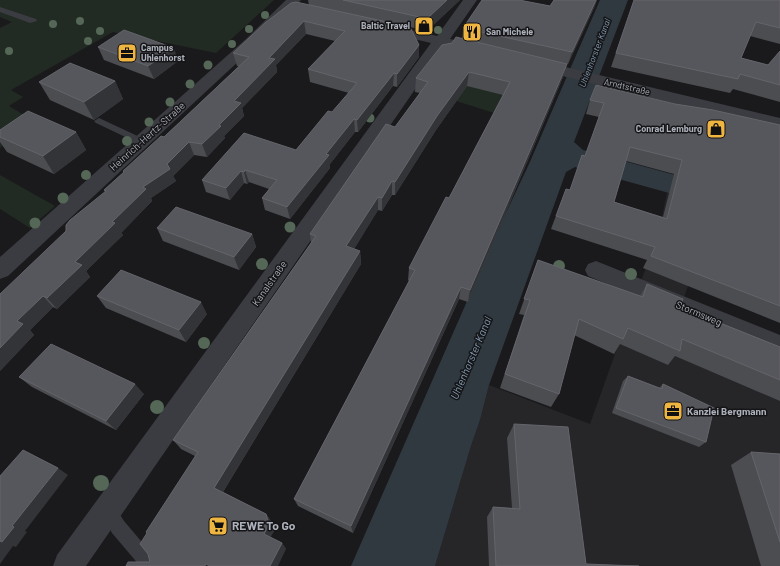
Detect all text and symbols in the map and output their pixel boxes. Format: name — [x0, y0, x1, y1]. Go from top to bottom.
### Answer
shop icon: Baltic Travel — [413, 15, 435, 37]
water label: Uhlenhorster Kanal — [576, 17, 613, 89]
place label: Baltic Travel — [361, 20, 410, 31]
restaurant icon: San Michele — [461, 21, 483, 43]
place label: San Michele — [486, 26, 533, 37]
office icon: Campus Uhlenhorst — [116, 42, 138, 64]
place label: Campus Uhlenhorst — [141, 42, 185, 63]
street label: Arndtstraße — [603, 76, 651, 97]
street label: Heinrich-Hertz-Straße — [107, 99, 187, 173]
shop icon: Conrad Lemburg — [705, 118, 727, 140]
place label: Conrad Lemburg — [636, 123, 702, 134]
street label: Kanalstraße — [249, 258, 289, 308]
street label: Stormsweg — [674, 298, 724, 328]
water label: Uhlenhorster Kanal — [447, 314, 494, 401]
office icon: Kanzlei Bergmann — [662, 400, 684, 422]
place label: Kanzlei Bergmann — [687, 405, 766, 417]
supermarket icon: REWE To Go — [207, 515, 229, 537]
place label: REWE To Go — [232, 518, 296, 532]

